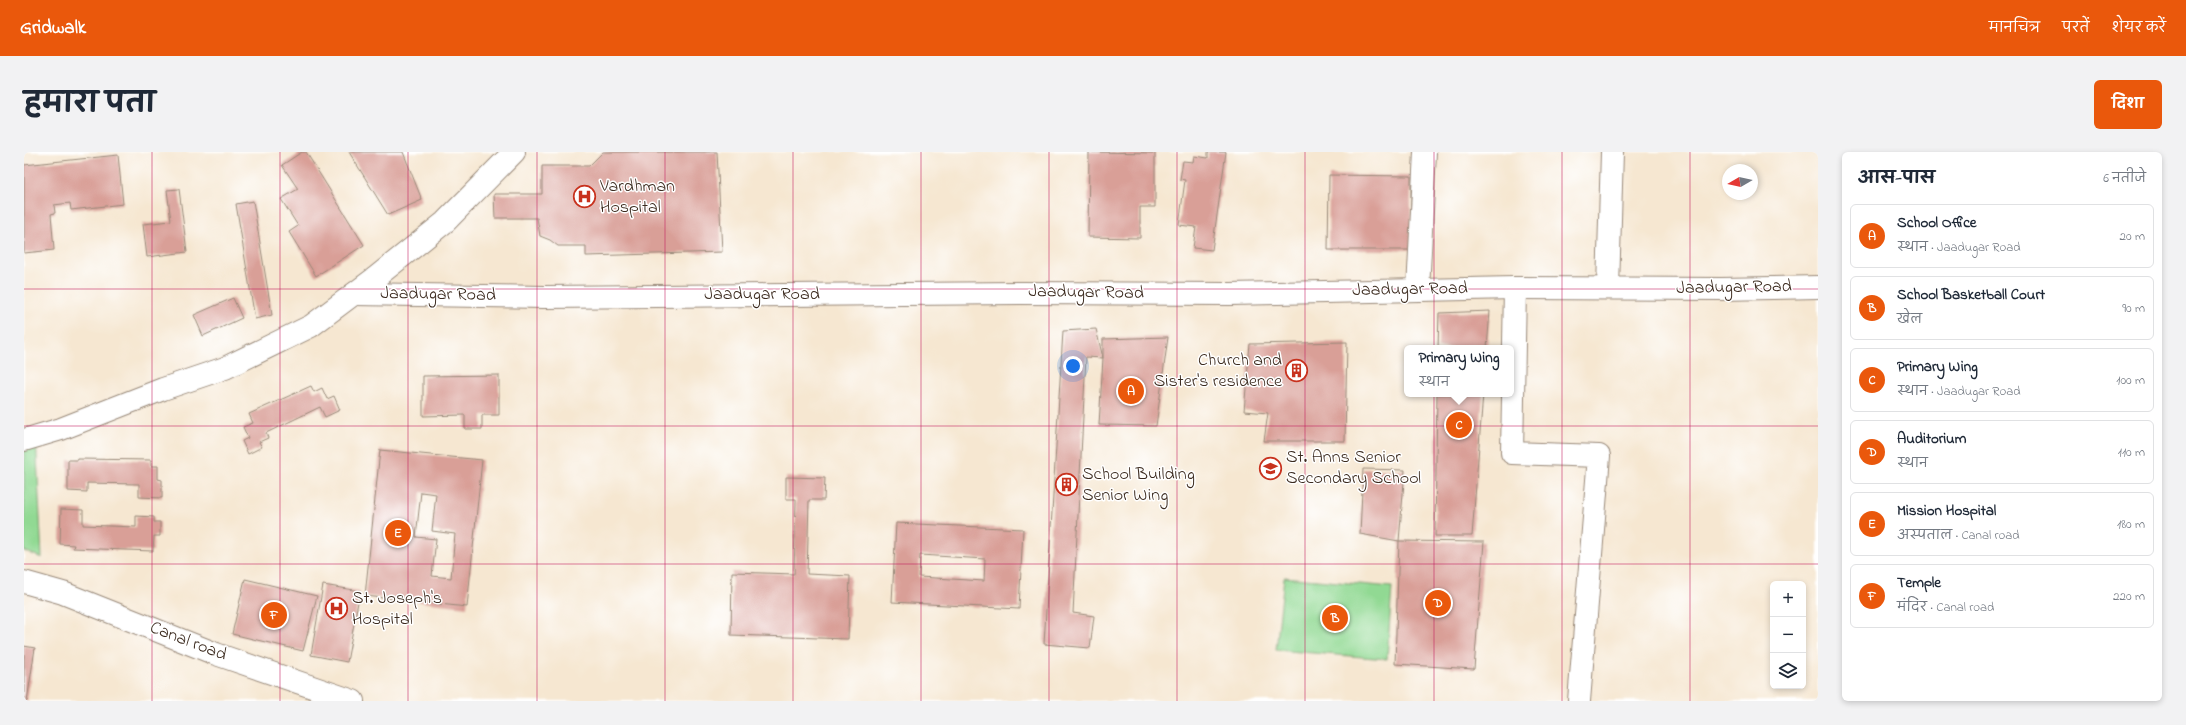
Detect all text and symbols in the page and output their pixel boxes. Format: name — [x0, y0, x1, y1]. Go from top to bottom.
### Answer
text: Gridwalk — [20, 15, 86, 42]
text: मानचित्र — [1989, 18, 2040, 39]
text: परतें — [2062, 18, 2090, 39]
text: शेयर करें — [2112, 18, 2166, 39]
button: दिशा — [2094, 80, 2162, 129]
text: हमारा पता — [24, 85, 155, 126]
north arrow — [1722, 164, 1758, 200]
text: आस-पास — [1858, 166, 1935, 191]
text: 6 नतीजे — [2103, 169, 2146, 188]
place label: Vardhman Hospital — [599, 174, 675, 221]
hospital icon: Vardhman Hospital — [572, 184, 598, 210]
text: School Office — [1897, 212, 1977, 234]
text: A — [1868, 227, 1876, 246]
text: 20 m — [2120, 227, 2145, 246]
text: स्थान · Jaadugar Road — [1897, 238, 2021, 257]
street label: Jaadugar Road — [1676, 274, 1792, 303]
street label: Jaadugar Road — [1352, 276, 1468, 305]
street label: Jaadugar Road — [1028, 279, 1144, 308]
street label: Jaadugar Road — [380, 281, 496, 310]
street label: Jaadugar Road — [704, 282, 820, 309]
text: School Basketball Court — [1897, 284, 2045, 306]
text: B — [1868, 299, 1876, 318]
text: 90 m — [2122, 299, 2145, 318]
text: खेल — [1897, 310, 1922, 329]
popup — [1404, 345, 1514, 397]
text: Primary Wing — [1419, 347, 1499, 369]
place label: Church and Sister's residence — [1154, 348, 1283, 395]
your location — [1063, 356, 1083, 376]
text: Primary Wing — [1897, 356, 1978, 378]
building icon: Church and Sister's residence — [1284, 358, 1310, 384]
text: C — [1868, 371, 1876, 390]
text: 100 m — [2116, 371, 2145, 390]
text: स्थान — [1419, 373, 1449, 392]
pin: A — [1118, 376, 1144, 406]
text: स्थान · Jaadugar Road — [1897, 382, 2021, 401]
pin: C — [1446, 410, 1472, 440]
text: Auditorium — [1897, 428, 1966, 450]
text: D — [1867, 443, 1877, 462]
text: 110 m — [2118, 443, 2145, 462]
place label: St. Anns Senior Secondary School — [1286, 445, 1421, 492]
text: स्थान — [1897, 454, 1928, 473]
school or university icon: St. Anns Senior Secondary School — [1257, 455, 1283, 481]
place label: School Building Senior Wing — [1082, 462, 1195, 510]
building icon: School Building Senior Wing — [1054, 472, 1080, 498]
text: Mission Hospital — [1897, 500, 1996, 522]
text: E — [1868, 515, 1876, 534]
text: 180 m — [2117, 515, 2145, 534]
pin: E — [385, 518, 411, 548]
text: अस्पताल · Canal road — [1897, 526, 2020, 545]
text: Temple — [1897, 572, 1941, 594]
map controls — [1770, 581, 1806, 689]
button: + — [1770, 581, 1806, 617]
place label: St. Joseph's Hospital — [352, 586, 442, 633]
text: F — [1868, 587, 1876, 606]
text: 220 m — [2113, 587, 2145, 606]
pin: D — [1425, 588, 1451, 618]
hospital icon: St. Joseph's Hospital — [323, 596, 349, 622]
text: मंदिर · Canal road — [1897, 598, 1994, 617]
pin: F — [261, 600, 287, 630]
pin: B — [1322, 603, 1348, 633]
street label: Canal road — [146, 615, 230, 669]
button: − — [1770, 617, 1806, 653]
button: layers — [1770, 653, 1806, 689]

